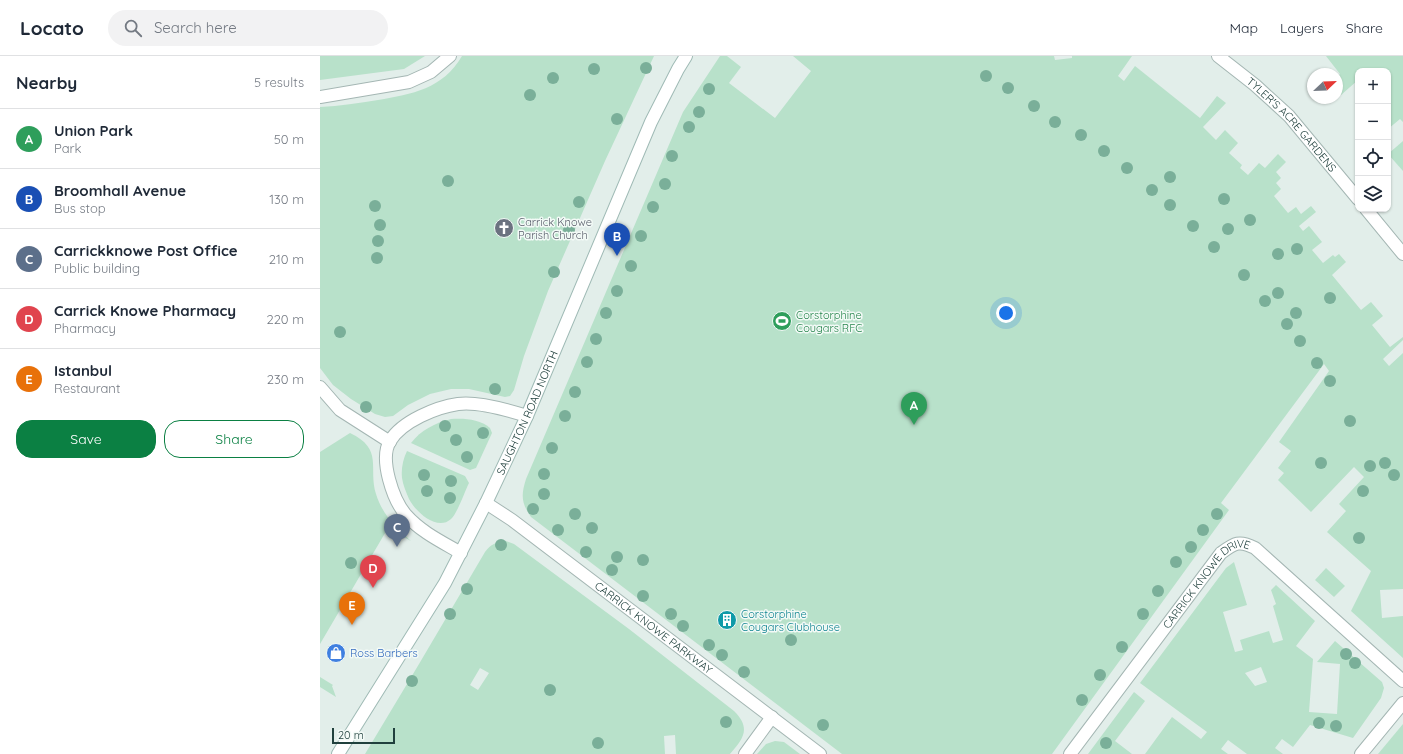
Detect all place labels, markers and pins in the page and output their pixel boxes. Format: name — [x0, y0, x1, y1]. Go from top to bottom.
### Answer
place label: Carrick Knowe Parish Church — [518, 215, 592, 242]
church icon: Carrick Knowe Parish Church — [493, 217, 515, 239]
pin: B — [604, 223, 630, 256]
place label: Corstorphine Cougars RFC — [796, 308, 863, 335]
sports icon: Corstorphine Cougars RFC — [771, 310, 793, 332]
pin: A — [901, 392, 927, 425]
pin: C — [384, 514, 410, 547]
pin: D — [360, 555, 386, 588]
pin: E — [339, 592, 365, 625]
place label: Corstorphine Cougars Clubhouse — [741, 607, 840, 634]
building icon: Corstorphine Cougars Clubhouse — [716, 609, 738, 631]
shop icon: Ross Barbers — [325, 642, 347, 664]
place label: Ross Barbers — [350, 646, 418, 660]

